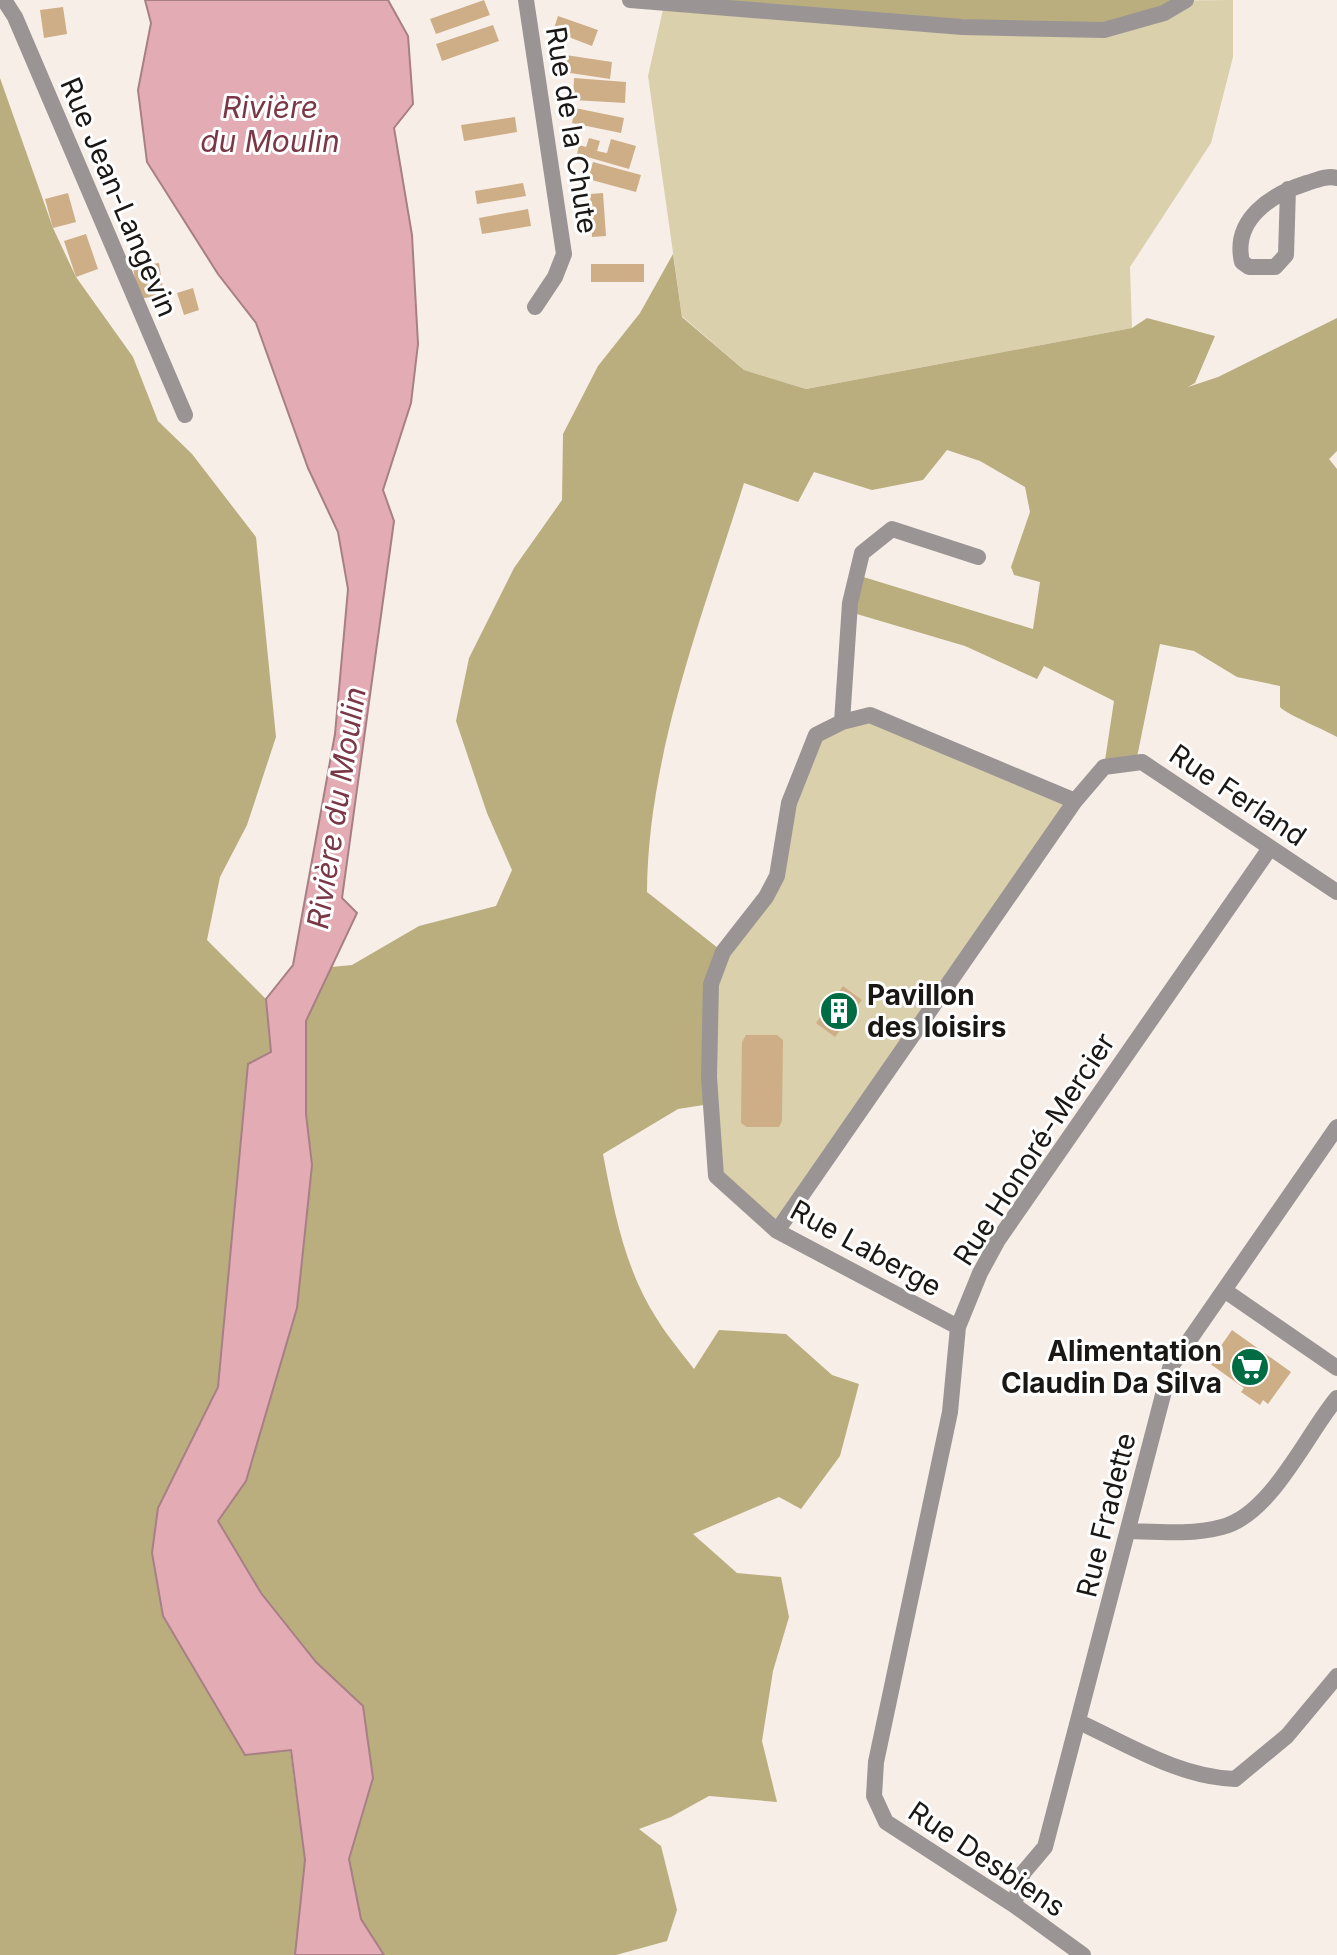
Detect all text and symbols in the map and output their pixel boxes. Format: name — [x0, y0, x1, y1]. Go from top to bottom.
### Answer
street label: Rue de la Chute — [539, 24, 605, 236]
street label: Rue Jean-Langevin — [53, 72, 185, 322]
water label: Rivière du Moulin — [200, 89, 340, 159]
water label: Rivière du Moulin — [299, 685, 373, 931]
street label: Rue Ferland — [1163, 737, 1313, 853]
place label: Pavillon des loisirs — [867, 978, 1006, 1044]
building icon: Pavillon des loisirs — [818, 990, 860, 1032]
street label: Rue Honoré-Mercier — [946, 1026, 1122, 1272]
street label: Rue Laberge — [785, 1193, 947, 1303]
place label: Alimentation Claudin Da Silva — [1001, 1334, 1222, 1400]
supermarket icon: Alimentation Claudin Da Silva — [1229, 1346, 1271, 1388]
street label: Rue Fradette — [1069, 1429, 1143, 1601]
street label: Rue Desbiens — [902, 1794, 1072, 1924]

